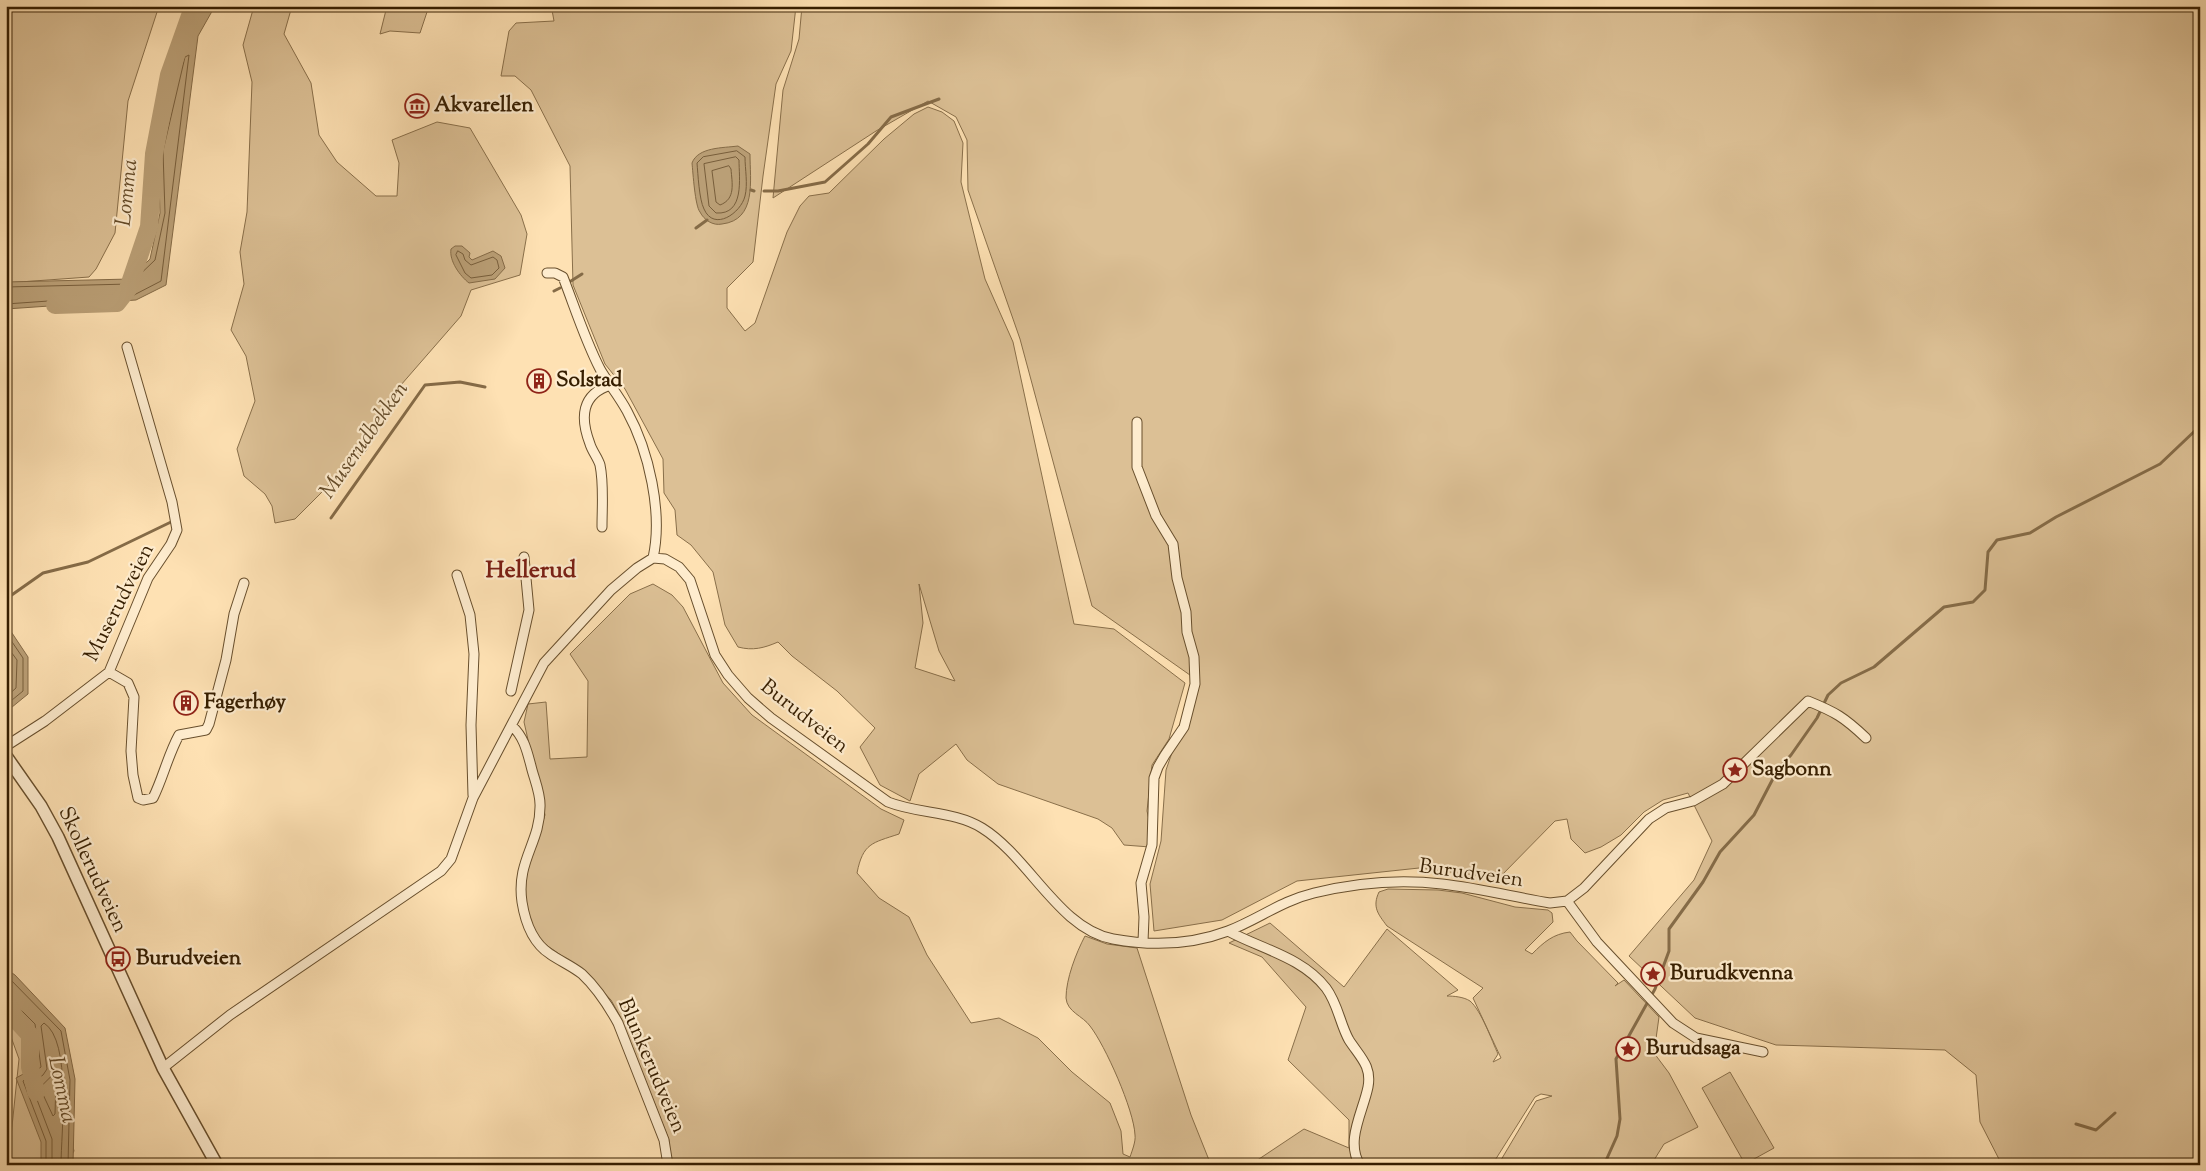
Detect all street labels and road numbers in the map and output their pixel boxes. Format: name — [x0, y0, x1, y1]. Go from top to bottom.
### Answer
street label: Muserudveien — [77, 539, 163, 667]
street label: Burudveien — [753, 673, 855, 761]
street label: Skollerudveien — [50, 802, 134, 938]
street label: Burudveien — [1417, 852, 1525, 896]
street label: Blunkerudveien — [609, 994, 693, 1138]

